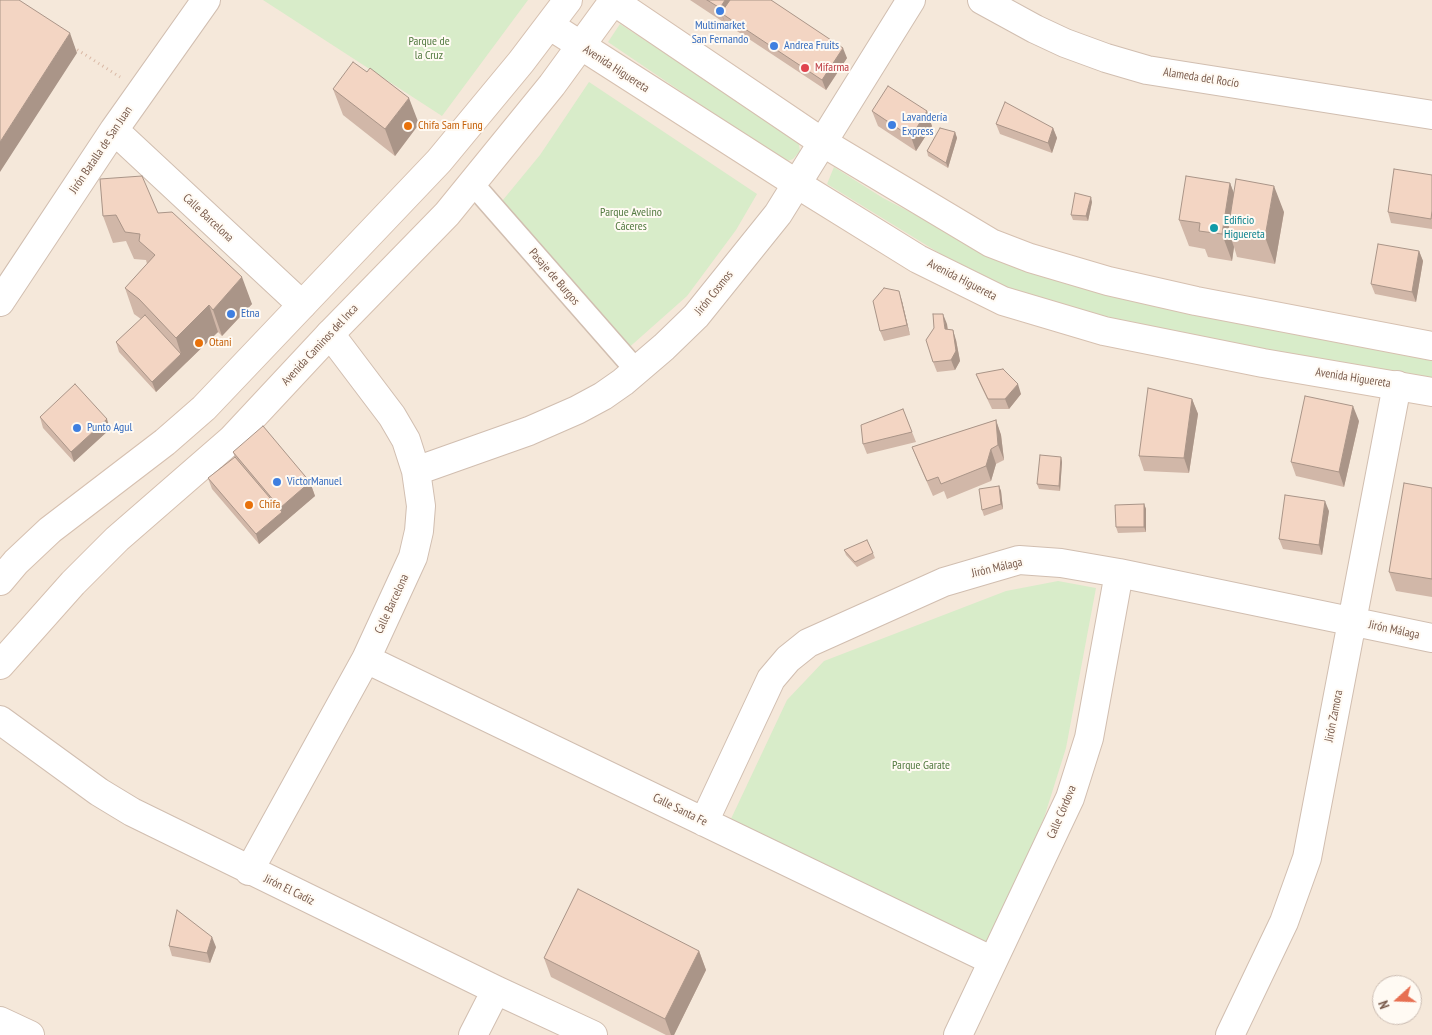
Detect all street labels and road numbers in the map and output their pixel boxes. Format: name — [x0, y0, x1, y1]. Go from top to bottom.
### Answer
street label: Avenida Higuereta — [580, 42, 652, 96]
street label: Alameda del Rocío — [1162, 65, 1240, 91]
street label: Jirón Batalla de San Juan — [67, 104, 135, 196]
street label: Calle Barcelona — [180, 191, 236, 245]
street label: Pasaje de Burgos — [526, 246, 582, 308]
street label: Avenida Higuereta — [925, 256, 999, 304]
street label: Jirón Cosmos — [692, 268, 736, 318]
street label: Avenida Caminos del Inca — [279, 301, 361, 389]
street label: Avenida Higuereta — [1314, 365, 1392, 391]
street label: Jirón Málaga — [970, 555, 1024, 581]
street label: Calle Barcelona — [372, 572, 412, 636]
street label: Jirón Málaga — [1367, 618, 1421, 642]
street label: Jirón Zamora — [1322, 689, 1346, 743]
street label: Calle Córdova — [1044, 783, 1080, 841]
street label: Calle Santa Fe — [650, 791, 710, 829]
street label: Jirón El Cadiz — [261, 872, 317, 908]

